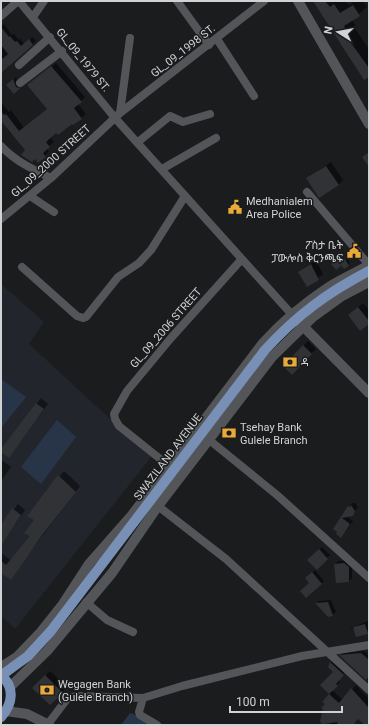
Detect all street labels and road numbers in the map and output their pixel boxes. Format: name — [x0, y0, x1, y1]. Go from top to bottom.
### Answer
street label: GL_09_1998 ST. — [148, 22, 218, 80]
street label: GL_09_1979 ST. — [53, 26, 113, 94]
street label: GL_09_2000 STREET — [9, 122, 94, 200]
street label: GL_09_2006 STREET — [128, 285, 205, 371]
street label: SWAZILAND AVENUE — [131, 411, 205, 503]

